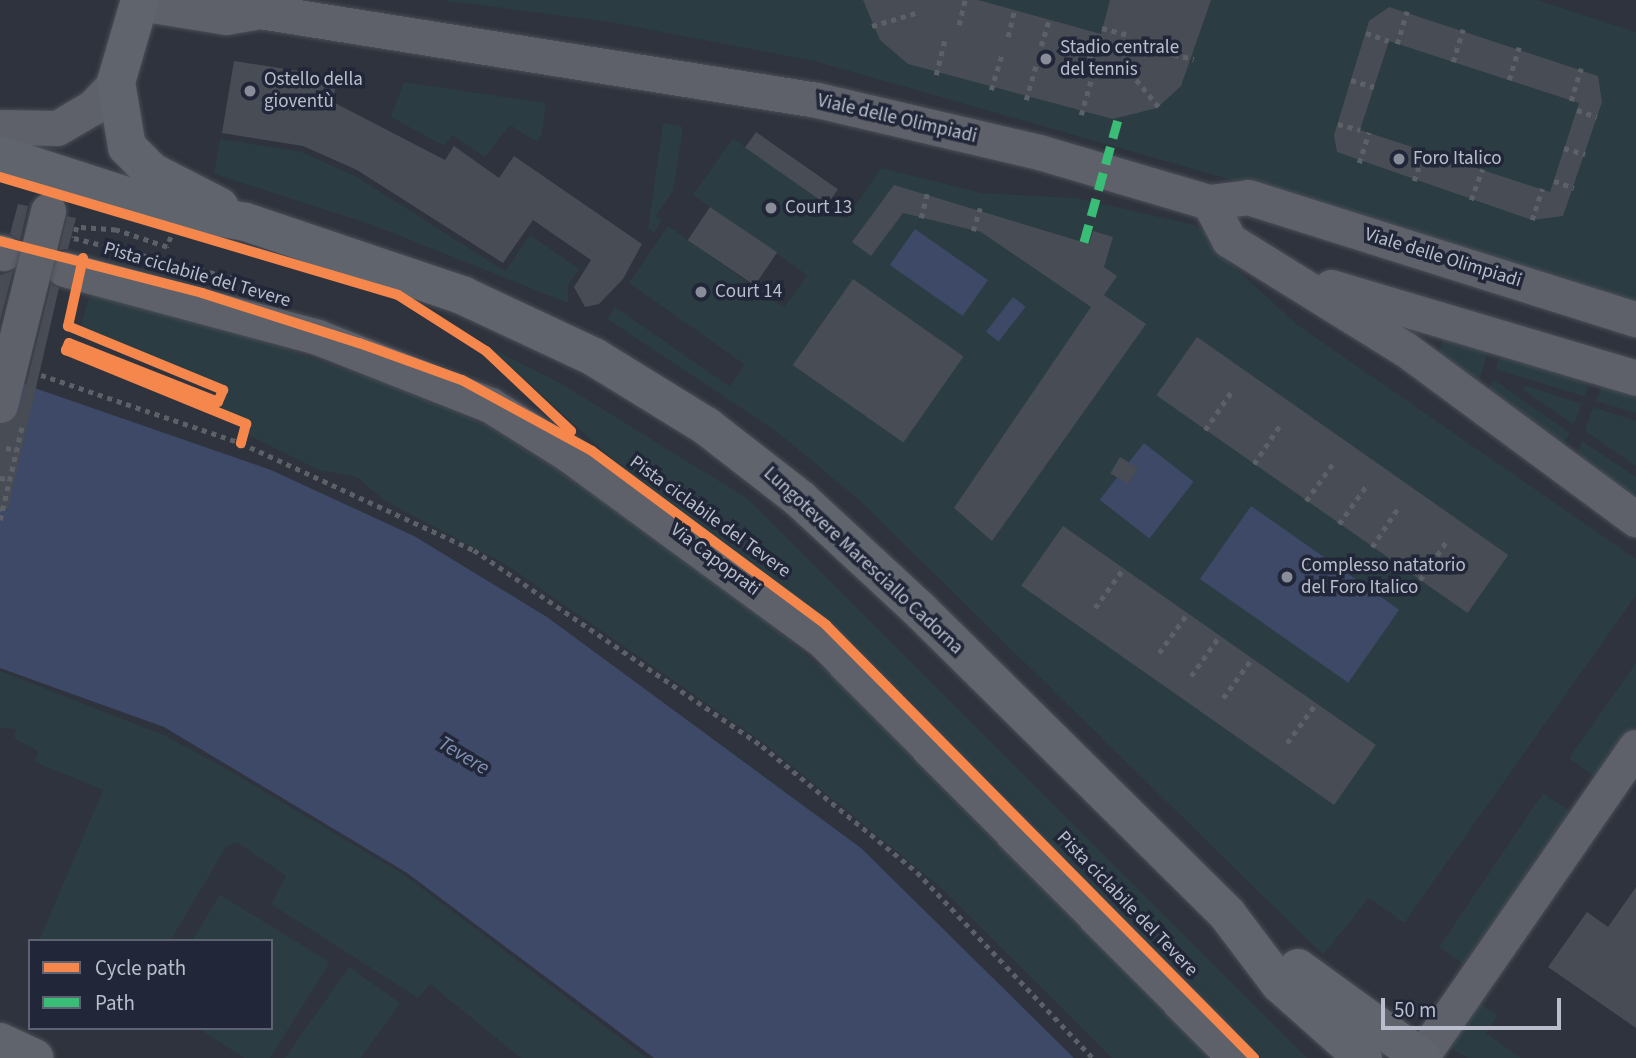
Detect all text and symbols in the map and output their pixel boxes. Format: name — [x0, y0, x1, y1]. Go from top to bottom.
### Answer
place label: Stadio centrale del tennis — [1060, 37, 1179, 81]
marker: Stadio centrale del tennis — [1038, 51, 1054, 67]
place label: Ostello della gioventù — [264, 69, 363, 113]
marker: Ostello della gioventù — [242, 83, 258, 99]
street label: Viale delle Olimpiadi — [815, 90, 979, 148]
place label: Foro Italico — [1413, 148, 1502, 170]
marker: Foro Italico — [1391, 151, 1407, 167]
place label: Court 13 — [785, 197, 852, 219]
marker: Court 13 — [763, 200, 779, 216]
street label: Viale delle Olimpiadi — [1362, 223, 1524, 293]
street label: Pista ciclabile del Tevere — [101, 237, 293, 313]
place label: Court 14 — [715, 281, 782, 303]
marker: Court 14 — [693, 284, 709, 300]
street label: Pista ciclabile del Tevere — [625, 451, 795, 583]
street label: Lungotevere Maresciallo Cadorna — [759, 463, 967, 659]
street label: Via Capoprati — [666, 519, 764, 601]
place label: Complesso natatorio del Foro Italico — [1301, 555, 1466, 599]
marker: Complesso natatorio del Foro Italico — [1279, 569, 1295, 585]
water label: Tevere — [434, 730, 494, 780]
street label: Pista ciclabile del Tevere — [1052, 827, 1202, 981]
legend — [28, 939, 273, 1030]
text: Cycle path — [95, 953, 186, 983]
scale bar — [1384, 984, 1564, 1028]
text: Path — [95, 988, 135, 1018]
text: 50 m — [1394, 995, 1436, 1025]

